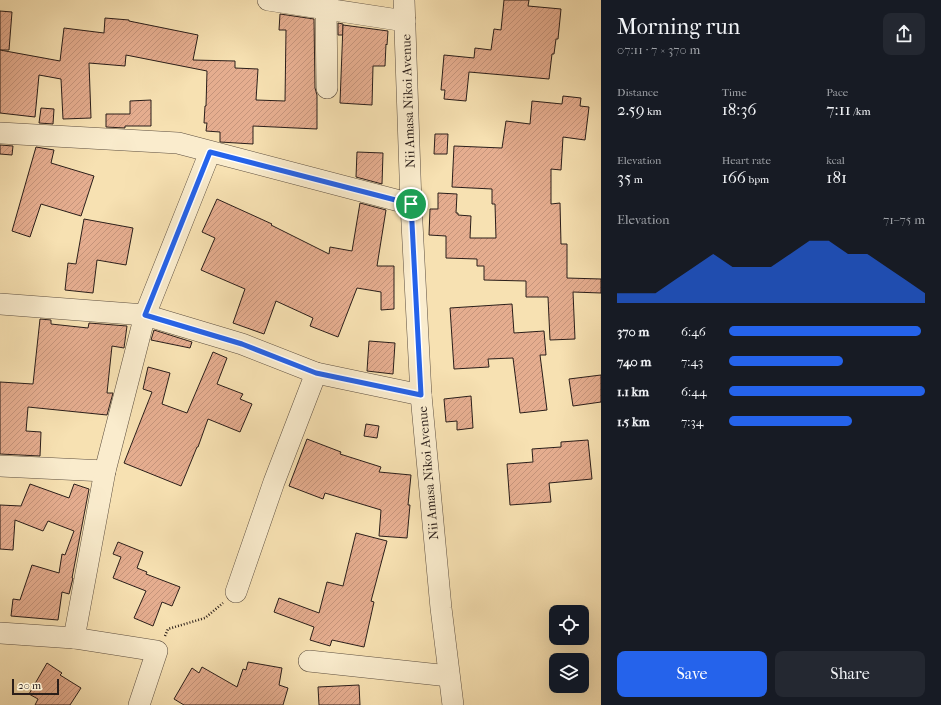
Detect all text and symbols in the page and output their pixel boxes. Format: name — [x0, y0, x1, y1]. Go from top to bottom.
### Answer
button: share — [883, 13, 925, 55]
text: Morning run — [617, 14, 740, 40]
street label: Nii Amasa Nikoi Avenue — [398, 33, 418, 168]
text: 07:11 · 7 × 370 m — [617, 42, 700, 57]
text: Distance — [617, 86, 658, 99]
text: Time — [722, 86, 747, 99]
text: Pace — [826, 86, 848, 99]
text: 2.59 — [617, 99, 645, 119]
text: 18:36 — [722, 99, 757, 119]
text: 7:11 — [826, 99, 851, 119]
text: km — [645, 105, 662, 118]
text: /km — [851, 105, 871, 118]
text: Elevation — [617, 154, 661, 167]
text: Heart rate — [722, 154, 771, 167]
text: kcal — [826, 154, 845, 167]
text: 35 — [617, 167, 631, 187]
text: 166 — [722, 167, 746, 187]
text: 181 — [826, 167, 847, 187]
text: m — [631, 173, 643, 186]
text: bpm — [746, 173, 769, 186]
pin — [394, 187, 428, 221]
icon: arrive — [400, 193, 422, 215]
text: Elevation — [617, 212, 670, 227]
text: 71–75 m — [883, 212, 925, 227]
text: 370 m — [617, 324, 649, 339]
text: 6:46 — [681, 324, 706, 339]
text: 740 m — [617, 354, 651, 369]
text: 7:43 — [681, 354, 703, 369]
text: 1.1 km — [617, 384, 649, 399]
text: 6:44 — [681, 384, 707, 399]
street label: Nii Amasa Nikoi Avenue — [415, 405, 441, 540]
text: 1.5 km — [617, 414, 650, 429]
text: 7:34 — [681, 414, 703, 429]
map controls — [549, 605, 589, 693]
button: locate — [549, 605, 589, 645]
button: Save — [617, 651, 767, 697]
button: Share — [775, 651, 925, 697]
button: layers — [549, 653, 589, 693]
scale bar — [12, 677, 59, 696]
text: 20 m — [18, 679, 41, 692]

